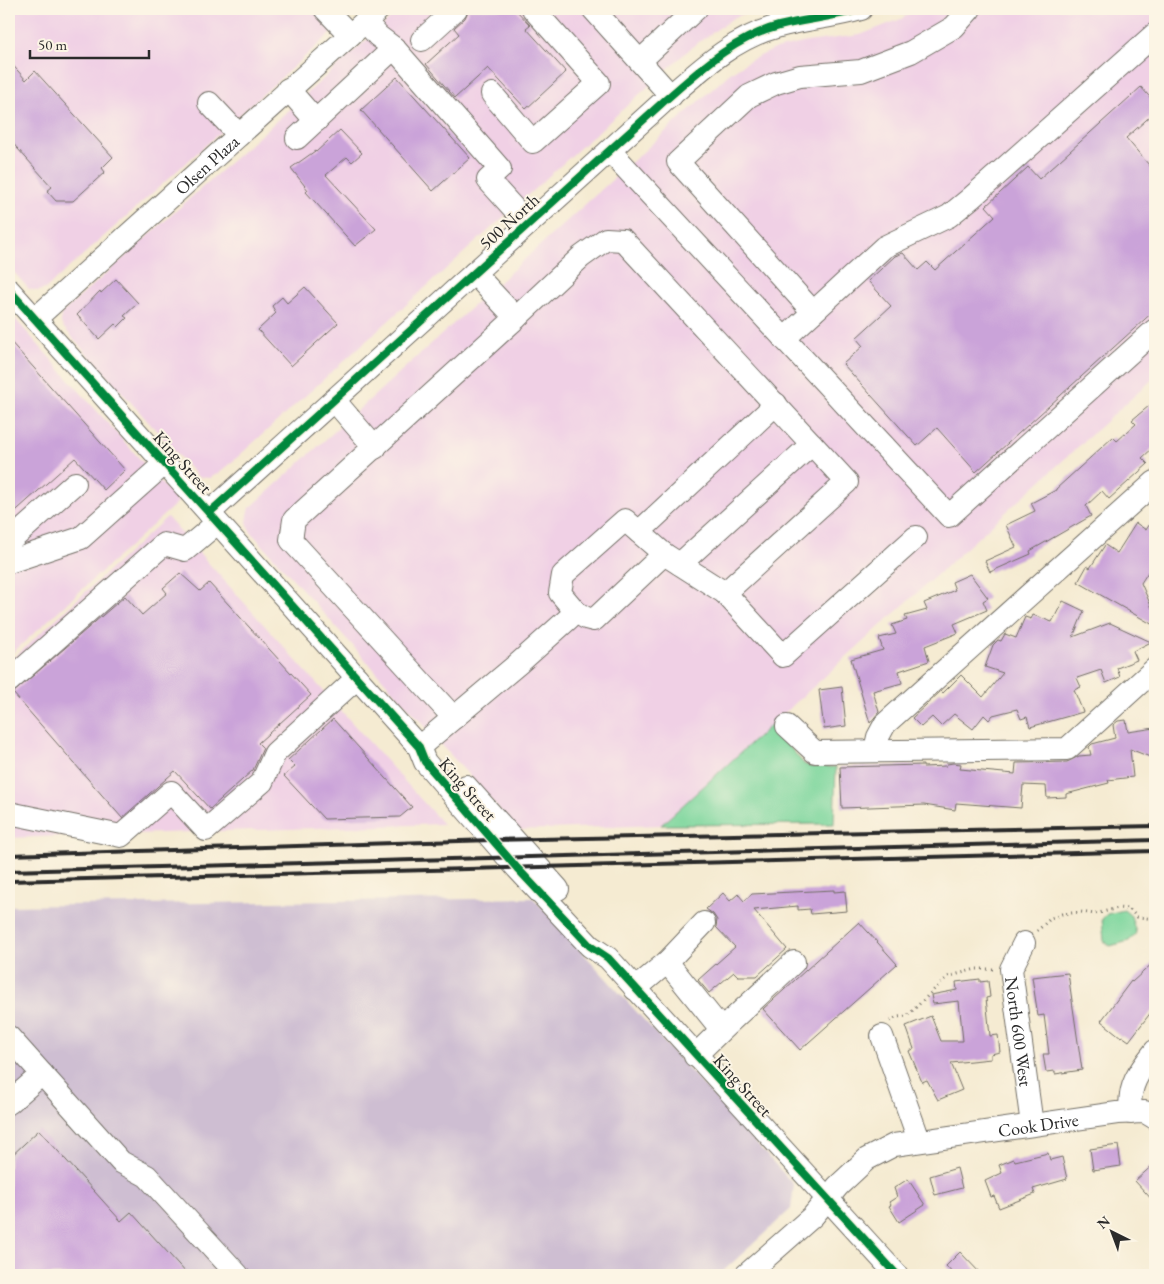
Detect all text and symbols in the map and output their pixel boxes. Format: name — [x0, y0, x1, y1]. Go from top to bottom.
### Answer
scale bar — [30, 28, 149, 60]
text: 50 m — [38, 35, 67, 54]
street label: Olsen Plaza — [170, 129, 244, 199]
street label: 500 North — [474, 188, 544, 254]
street label: King Street — [149, 426, 218, 499]
street label: King Street — [434, 752, 502, 826]
street label: North 600 West — [1001, 975, 1038, 1088]
street label: King Street — [709, 1049, 778, 1122]
street label: Cook Drive — [996, 1107, 1080, 1141]
north arrow — [1086, 1206, 1136, 1256]
text: N — [1093, 1211, 1114, 1233]

